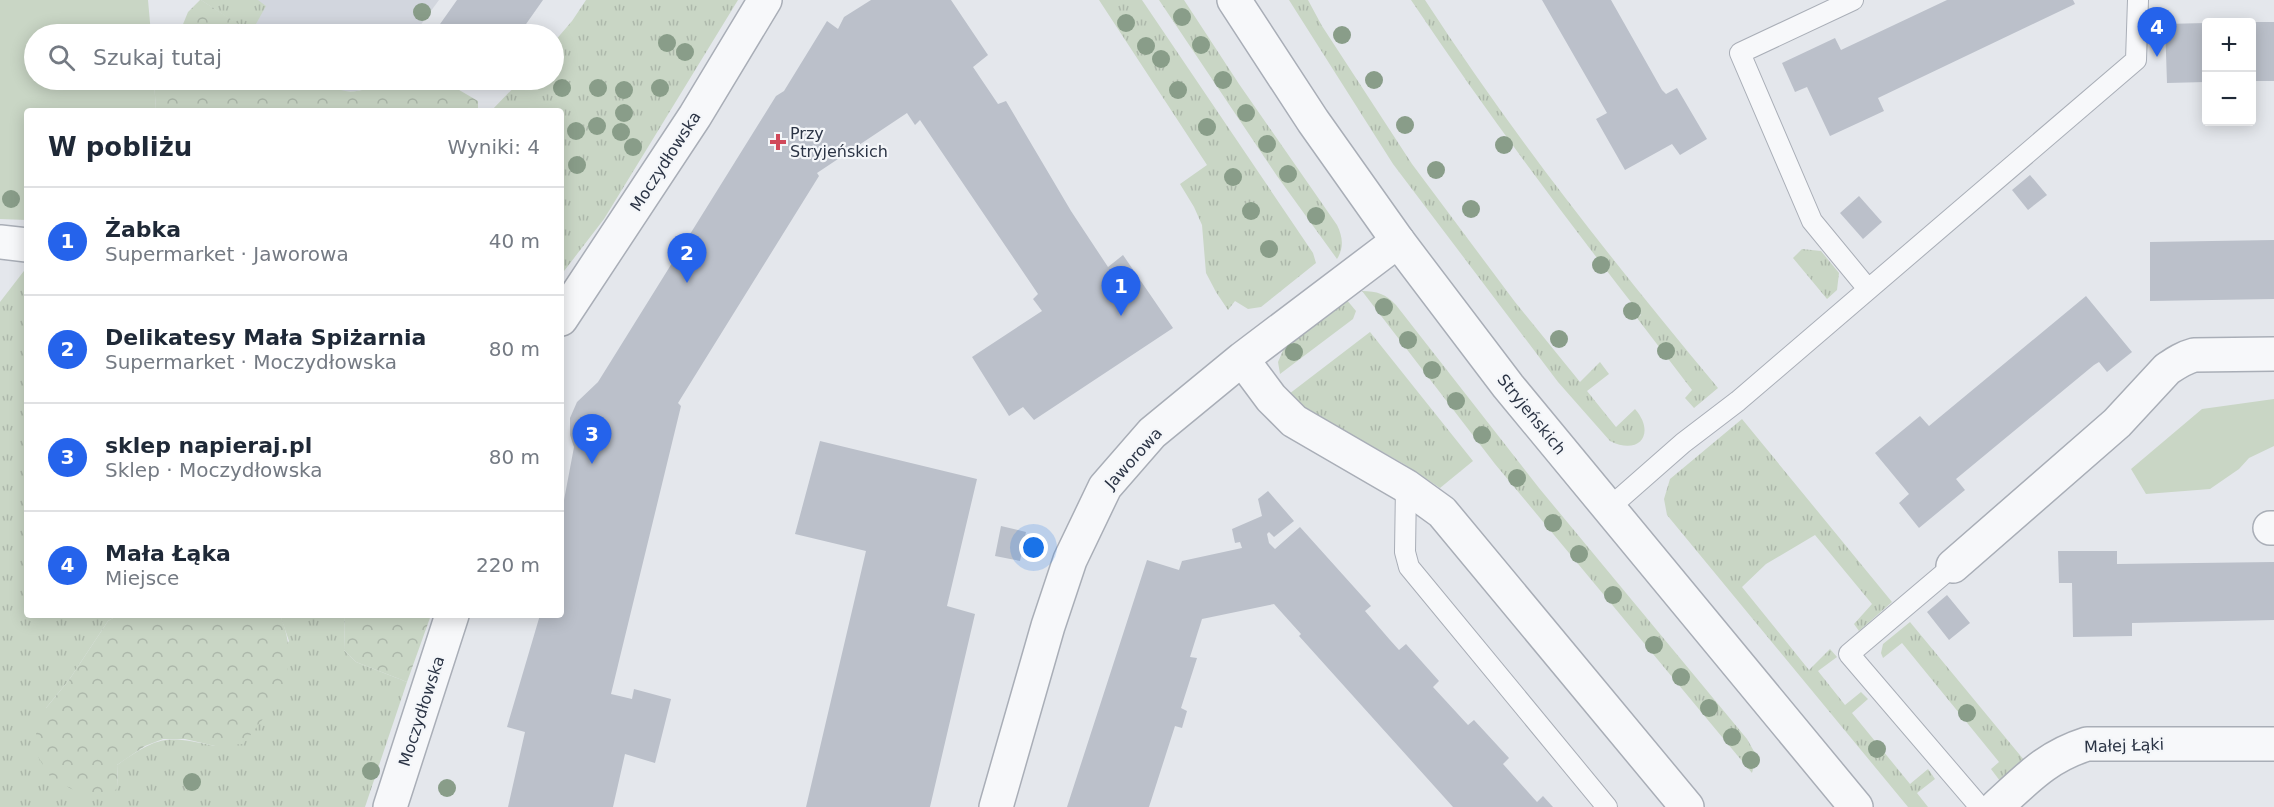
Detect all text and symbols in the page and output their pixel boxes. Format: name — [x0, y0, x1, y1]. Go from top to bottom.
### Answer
pin: 4 — [2138, 8, 2176, 57]
map controls — [2202, 18, 2256, 126]
button: + — [2202, 18, 2256, 72]
search box — [24, 24, 564, 90]
icon: search — [45, 41, 78, 74]
text: Szukaj tutaj — [93, 45, 222, 70]
button: − — [2202, 72, 2256, 126]
street label: Moczydłowska — [626, 108, 705, 215]
place label: Przy Stryjeńskich — [790, 124, 888, 161]
text: W pobliżu — [48, 132, 192, 162]
text: Wyniki: 4 — [448, 135, 540, 159]
marker: Przy Stryjeńskich — [771, 135, 785, 149]
text: Żabka — [105, 217, 181, 242]
text: 1 — [61, 229, 74, 253]
text: 40 m — [489, 229, 540, 253]
pin: 2 — [668, 234, 706, 283]
text: Supermarket · Jaworowa — [105, 242, 349, 266]
pin: 1 — [1102, 266, 1140, 316]
text: Delikatesy Mała Spiżarnia — [105, 325, 426, 350]
text: 2 — [61, 337, 74, 361]
text: 80 m — [489, 337, 540, 361]
text: Supermarket · Moczydłowska — [105, 350, 397, 374]
street label: Stryjeńskich — [1493, 370, 1570, 458]
pin: 3 — [572, 414, 612, 464]
street label: Jaworowa — [1100, 424, 1166, 494]
text: sklep napieraj.pl — [105, 433, 312, 458]
text: 3 — [61, 445, 74, 469]
text: 80 m — [489, 445, 540, 469]
text: Sklep · Moczydłowska — [105, 458, 323, 482]
your location — [1019, 533, 1048, 562]
text: Mała Łąka — [105, 541, 231, 566]
text: 4 — [61, 553, 74, 577]
text: 220 m — [476, 553, 540, 577]
text: Miejsce — [105, 566, 179, 590]
street label: Moczydłowska — [395, 654, 448, 769]
street label: Małej Łąki — [2084, 735, 2164, 756]

